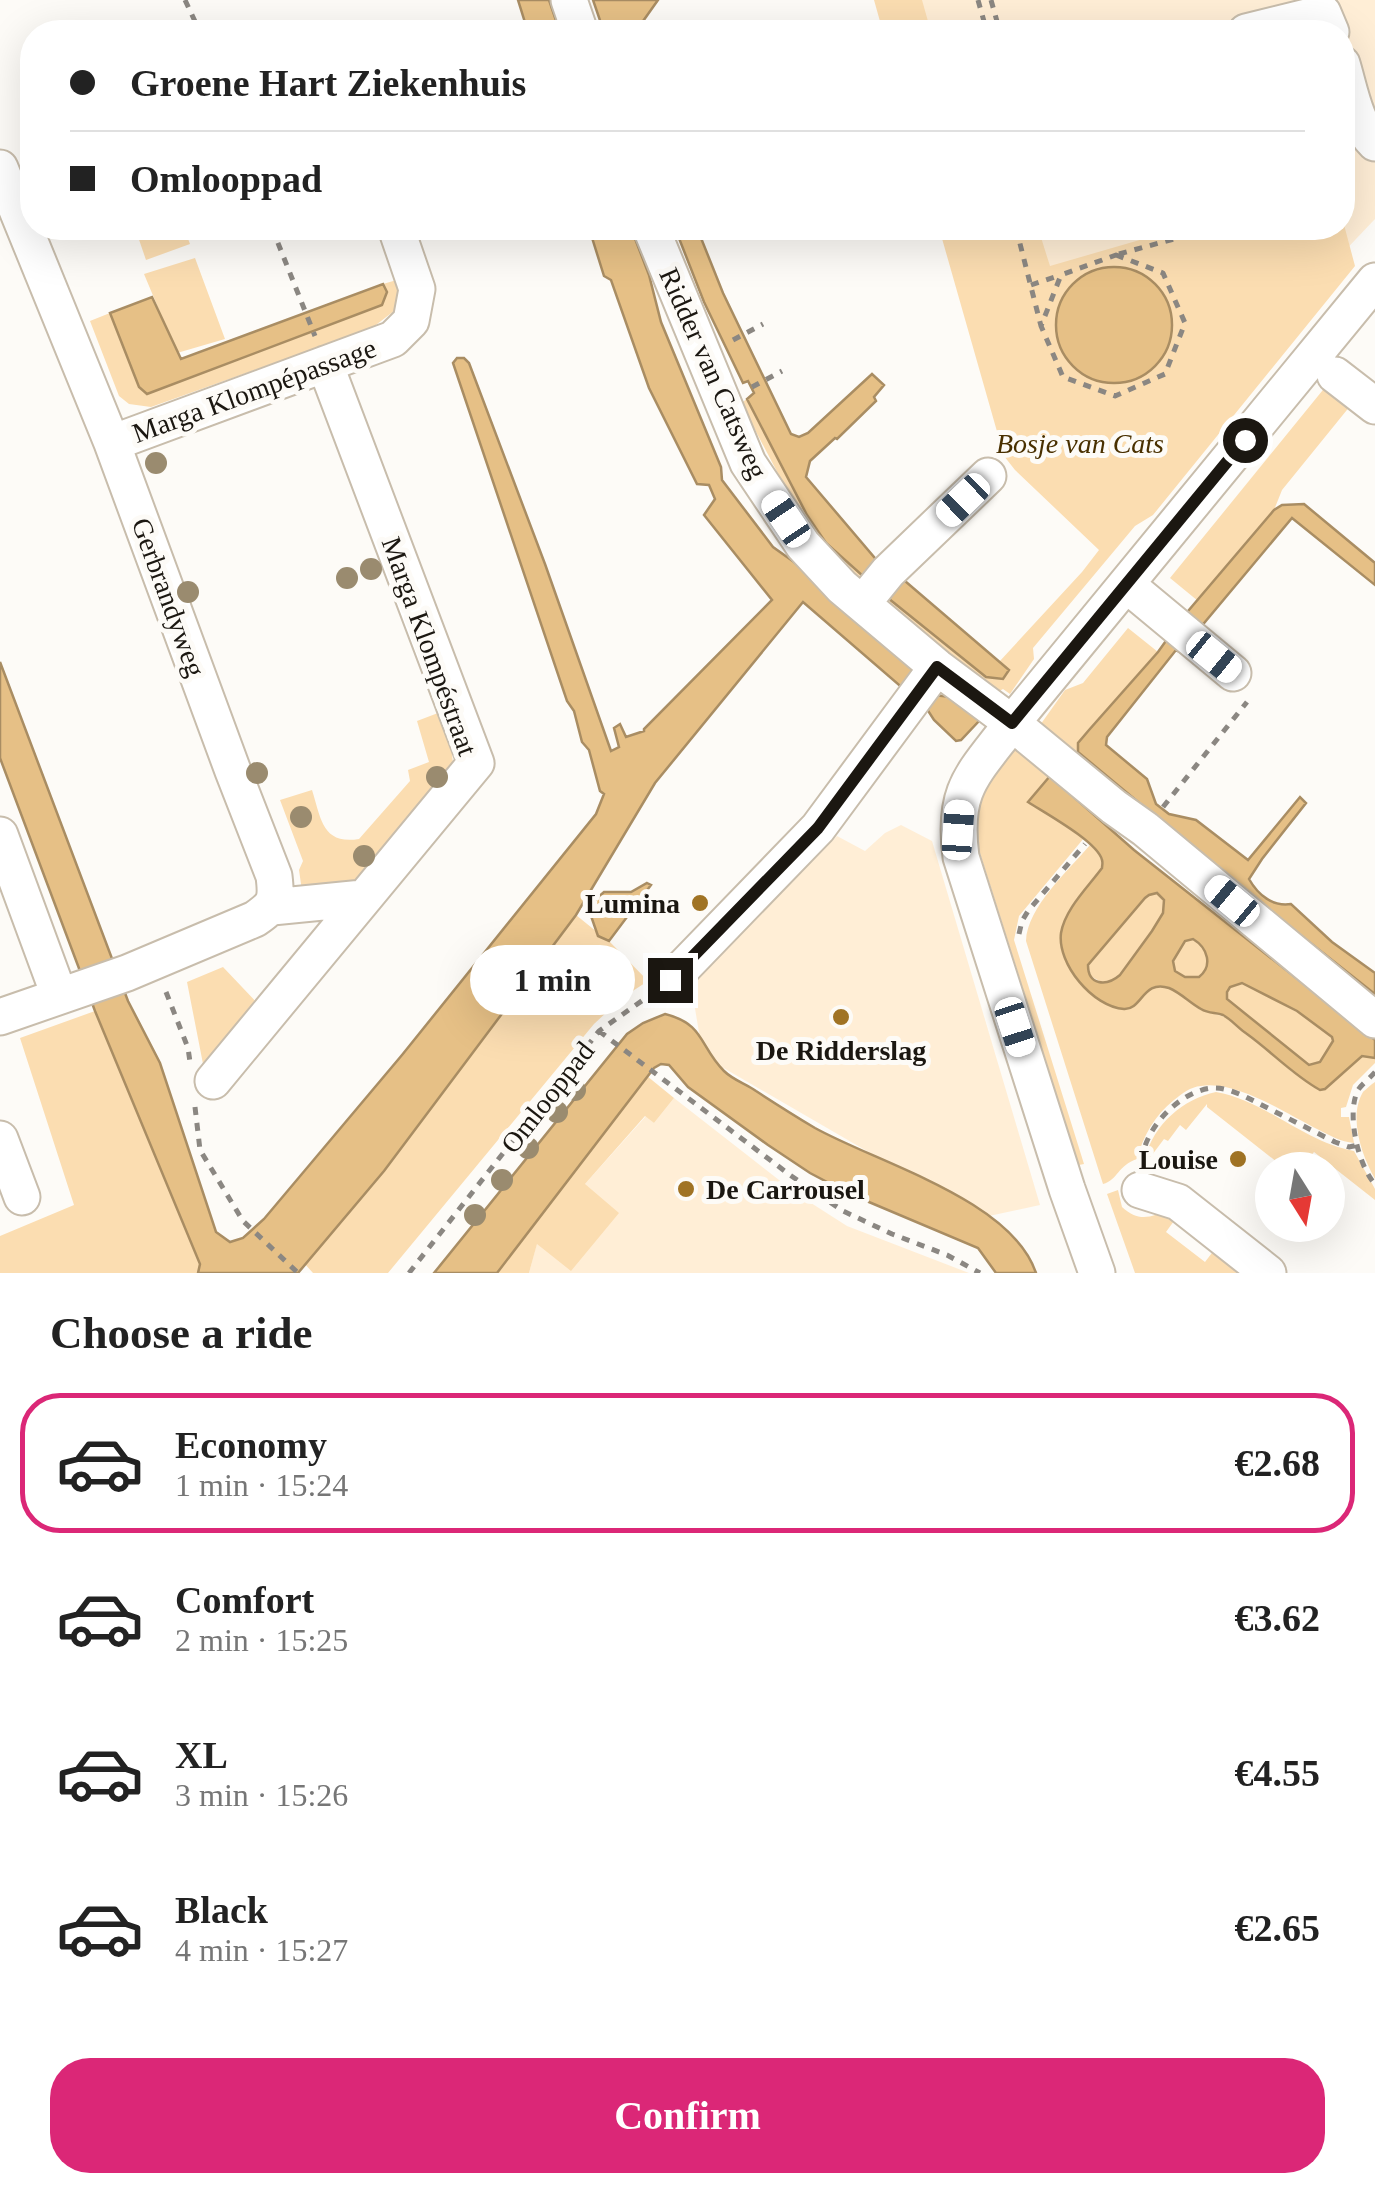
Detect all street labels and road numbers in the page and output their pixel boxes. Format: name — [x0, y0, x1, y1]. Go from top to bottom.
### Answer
street label: Ridder van Catsweg — [653, 263, 774, 483]
street label: Marga Klompépassage — [128, 332, 380, 449]
street label: Gerbrandyweg — [126, 514, 212, 681]
street label: Marga Klompéstraat — [376, 533, 484, 760]
street label: Omlooppad — [494, 1036, 600, 1159]

